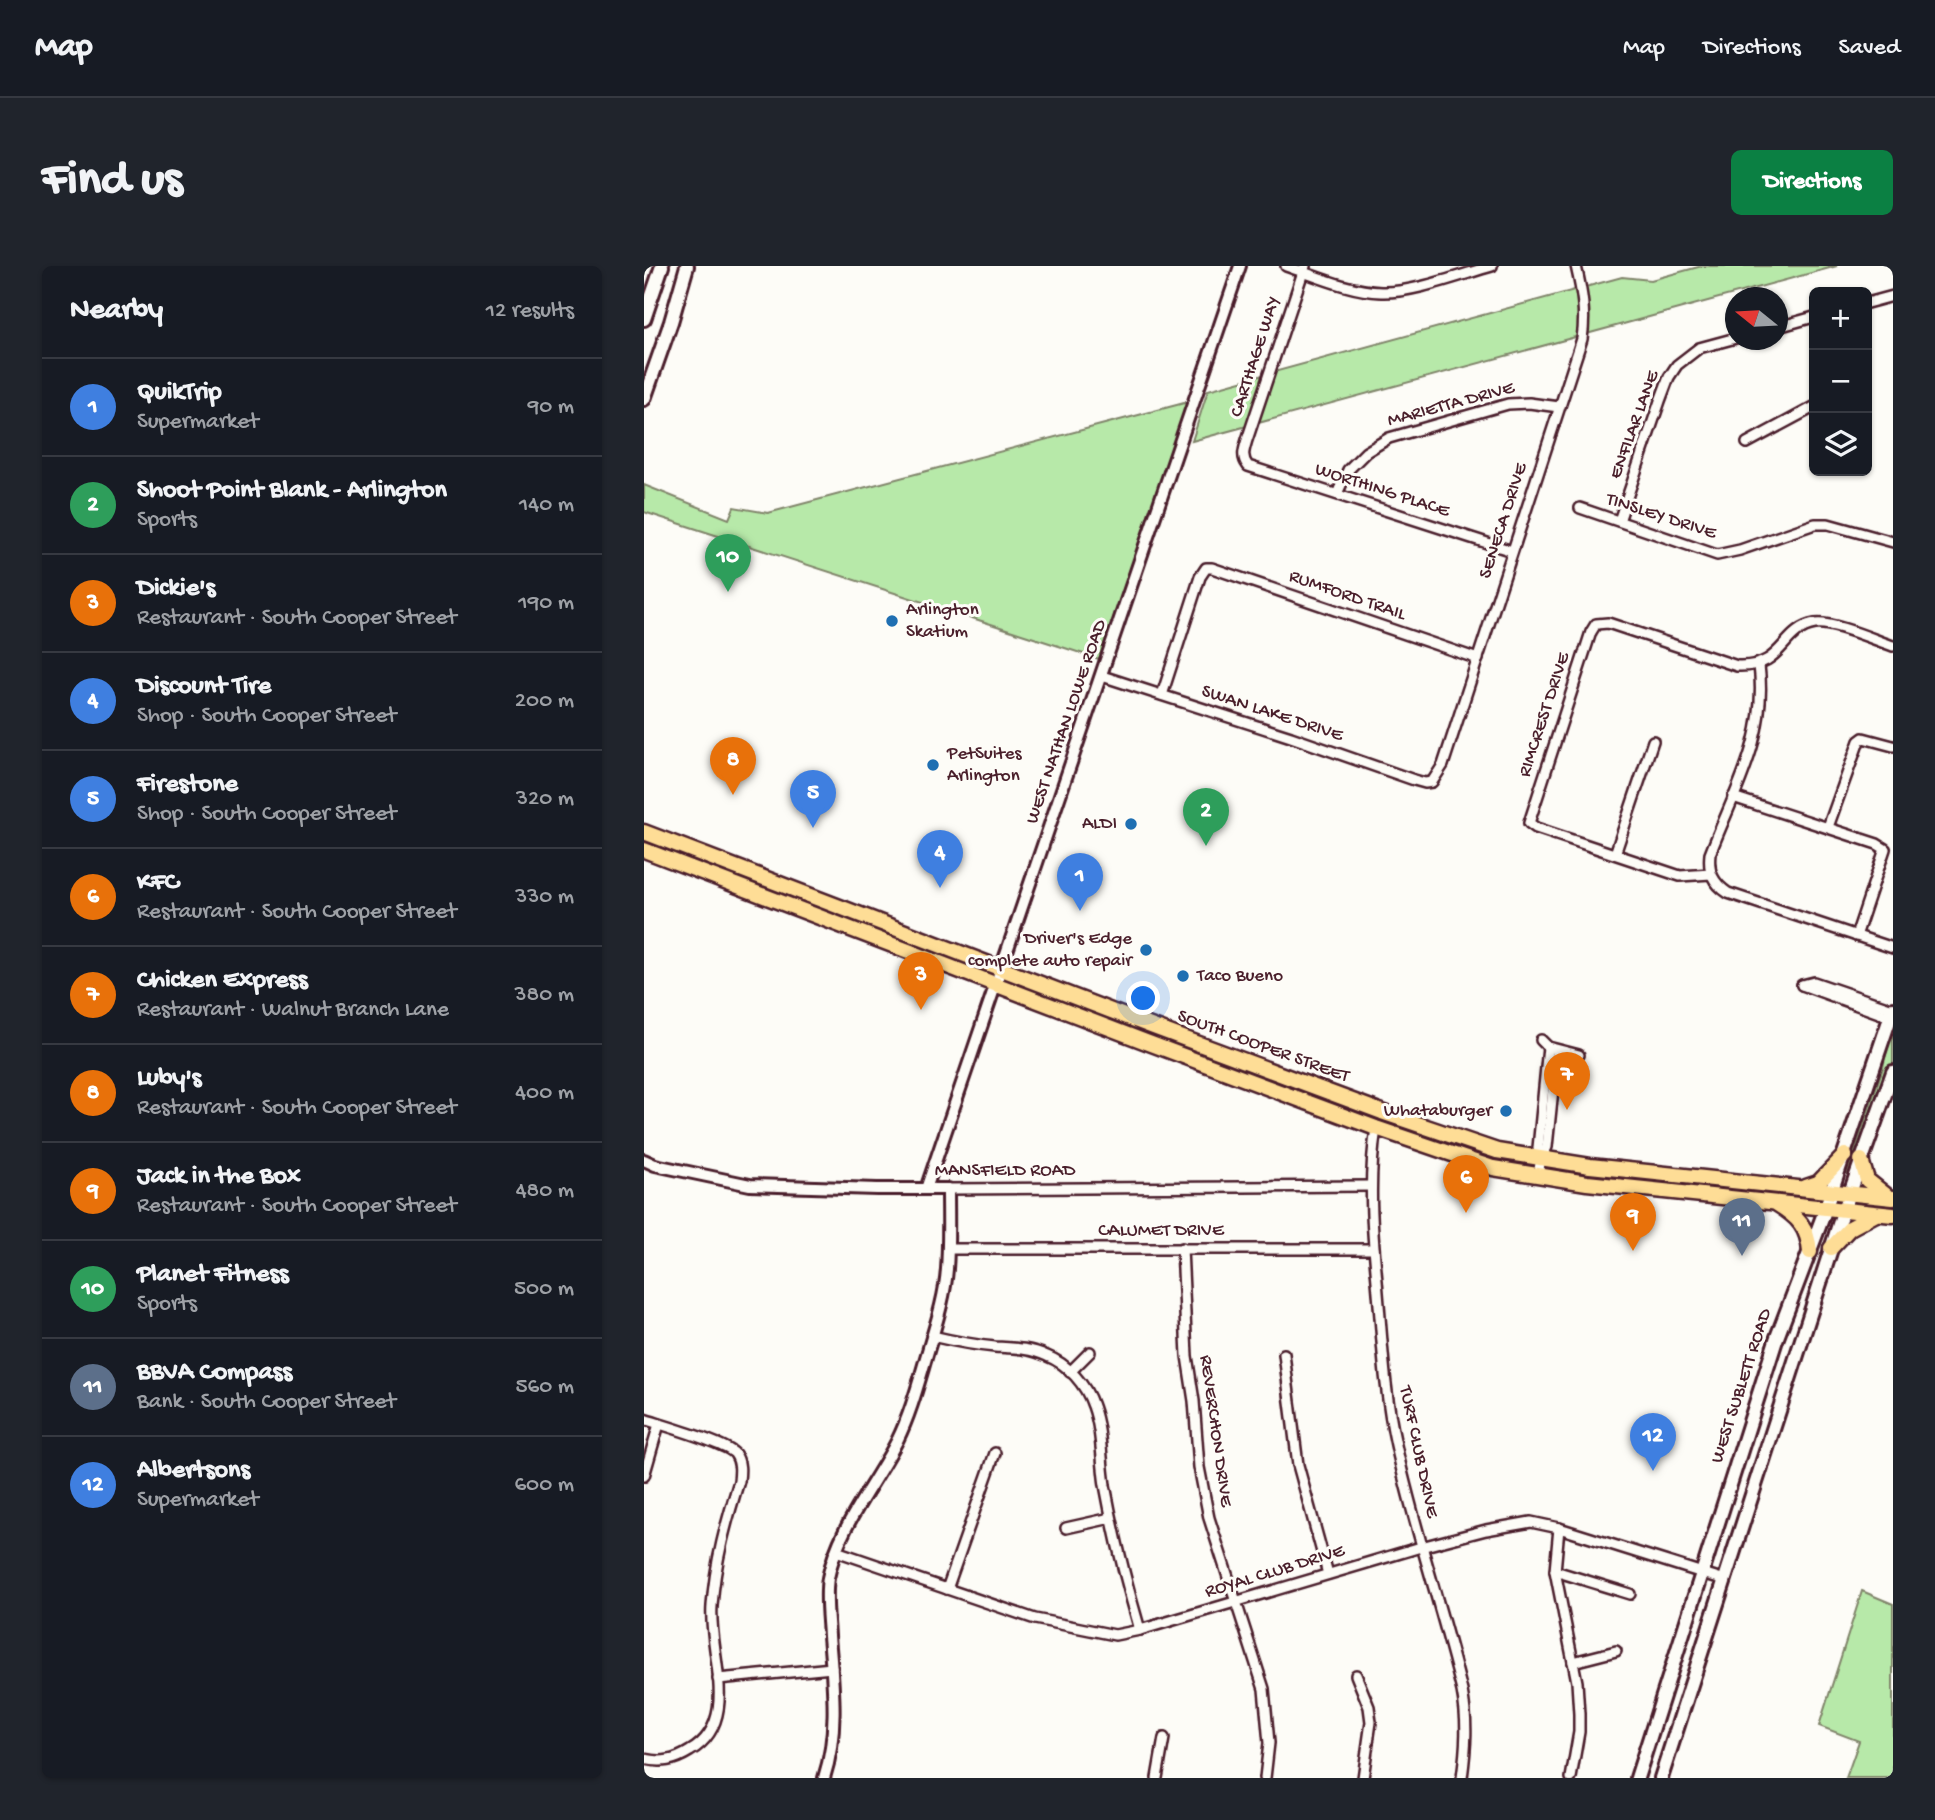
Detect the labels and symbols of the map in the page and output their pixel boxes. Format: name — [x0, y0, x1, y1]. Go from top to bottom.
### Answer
north arrow — [1725, 287, 1788, 350]
street label: CARTHAGE WAY — [1226, 294, 1286, 420]
street label: ENFILAR LANE — [1605, 367, 1666, 482]
street label: MARIETTA DRIVE — [1385, 377, 1518, 433]
street label: WORTHING PLACE — [1312, 458, 1453, 524]
street label: SENECA DRIVE — [1474, 459, 1534, 582]
street label: TINSLEY DRIVE — [1602, 488, 1720, 546]
pin: 10 — [705, 534, 751, 592]
street label: RUMFORD TRAIL — [1286, 565, 1409, 627]
place label: Arlington Skatium — [906, 599, 979, 644]
marker: Arlington Skatium — [884, 613, 900, 629]
street label: WEST NATHAN LOWE ROAD — [1021, 616, 1113, 827]
street label: RIMCREST DRIVE — [1514, 649, 1576, 780]
street label: SWAN LAKE DRIVE — [1198, 680, 1347, 748]
pin: 8 — [710, 737, 756, 795]
place label: PetSuites Arlington — [946, 743, 1022, 788]
marker: PetSuites Arlington — [925, 757, 941, 773]
pin: 5 — [790, 770, 836, 828]
pin: 2 — [1183, 788, 1229, 846]
place label: ALDI — [1082, 813, 1117, 836]
marker: ALDI — [1123, 816, 1139, 832]
pin: 4 — [917, 830, 963, 888]
pin: 1 — [1057, 853, 1103, 911]
place label: Driver's Edge complete auto repair — [968, 928, 1134, 973]
marker: Driver's Edge complete auto repair — [1138, 942, 1154, 958]
pin: 3 — [898, 952, 944, 1010]
place label: Taco Bueno — [1196, 965, 1283, 988]
marker: Taco Bueno — [1175, 968, 1191, 984]
your location — [1126, 981, 1160, 1015]
street label: SOUTH COOPER STREET — [1174, 1005, 1353, 1089]
pin: 7 — [1544, 1052, 1590, 1110]
place label: Whataburger — [1384, 1100, 1494, 1123]
marker: Whataburger — [1498, 1103, 1514, 1119]
pin: 6 — [1443, 1155, 1489, 1213]
street label: MANSFIELD ROAD — [935, 1160, 1076, 1183]
pin: 9 — [1610, 1193, 1656, 1251]
pin: 11 — [1719, 1198, 1765, 1256]
street label: CALUMET DRIVE — [1098, 1220, 1225, 1243]
street label: WEST SUBLETT ROAD — [1706, 1305, 1778, 1466]
street label: REVERCHON DRIVE — [1193, 1354, 1237, 1509]
street label: TURF CLUB DRIVE — [1393, 1383, 1443, 1521]
pin: 12 — [1630, 1413, 1676, 1471]
street label: ROYAL CLUB DRIVE — [1202, 1540, 1349, 1604]

